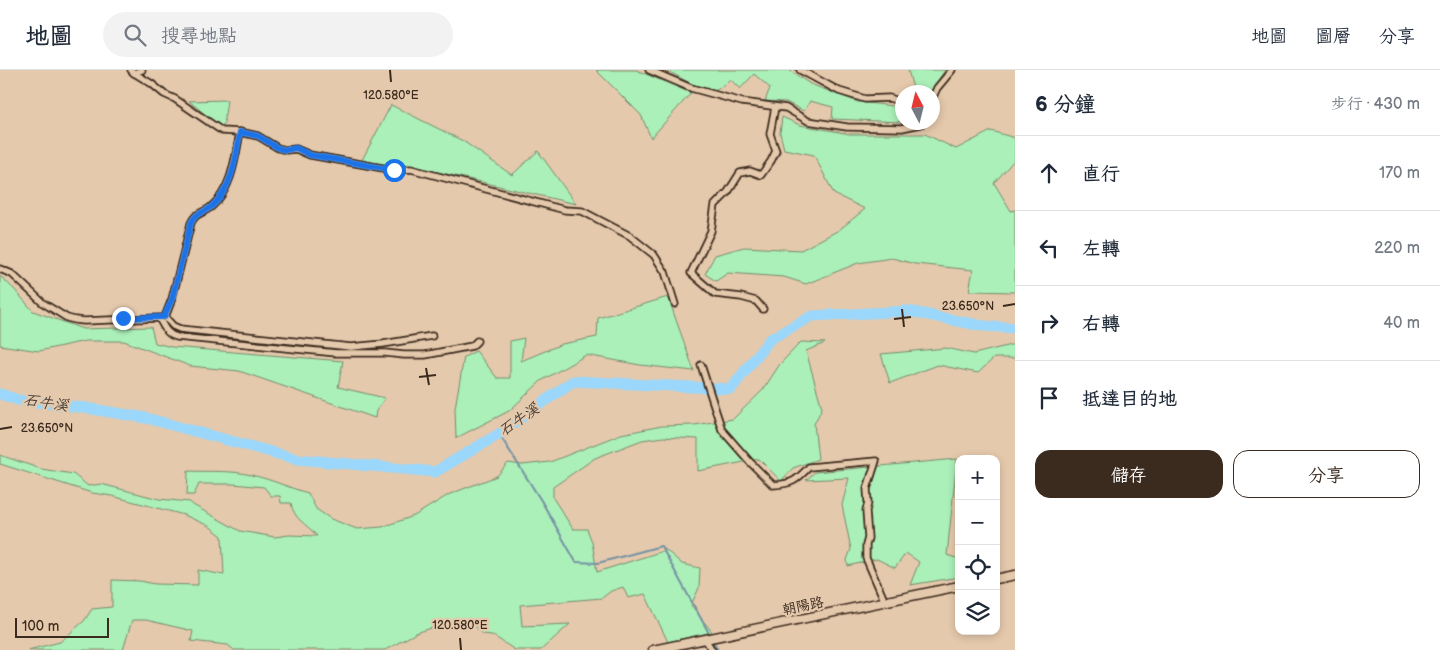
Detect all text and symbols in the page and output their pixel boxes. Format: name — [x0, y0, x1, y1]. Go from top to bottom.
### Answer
search box — [103, 12, 453, 57]
icon: search — [121, 21, 149, 49]
text: 地圖 — [25, 22, 73, 51]
text: 搜尋地點 — [161, 25, 237, 48]
text: 地圖 — [1251, 26, 1287, 47]
text: 圖層 — [1315, 26, 1351, 47]
text: 分享 — [1379, 26, 1415, 47]
north arrow — [895, 85, 940, 130]
text: 120.580°E — [363, 88, 419, 103]
text: 6 分鐘 — [1035, 92, 1095, 117]
text: 步行 · 430 m — [1331, 95, 1420, 114]
route start — [383, 159, 406, 182]
icon: ahead — [1035, 159, 1063, 187]
text: 直行 — [1082, 163, 1120, 186]
text: 170 m — [1379, 164, 1420, 183]
icon: left — [1035, 234, 1063, 262]
text: 左轉 — [1082, 238, 1120, 261]
text: 220 m — [1374, 239, 1420, 258]
text: 23.650°N — [942, 299, 994, 314]
route end — [112, 307, 135, 330]
icon: right — [1035, 309, 1063, 337]
text: 右轉 — [1082, 313, 1120, 336]
text: 40 m — [1383, 314, 1420, 333]
icon: arrive — [1035, 384, 1063, 412]
text: 抵達目的地 — [1082, 388, 1177, 411]
water label: 石牛溪 — [22, 390, 71, 416]
water label: 石牛溪 — [495, 399, 544, 441]
text: 23.650°N — [21, 421, 73, 436]
button: 儲存 — [1035, 450, 1223, 498]
button: 分享 — [1233, 450, 1420, 498]
map controls — [955, 455, 1000, 635]
button: + — [955, 455, 1000, 500]
button: − — [955, 500, 1000, 545]
button: locate — [955, 545, 1000, 590]
button: layers — [955, 590, 1000, 635]
street label: 朝陽路 — [781, 593, 825, 619]
scale bar — [15, 615, 109, 638]
text: 100 m — [22, 618, 59, 635]
text: 120.580°E — [432, 618, 488, 633]

